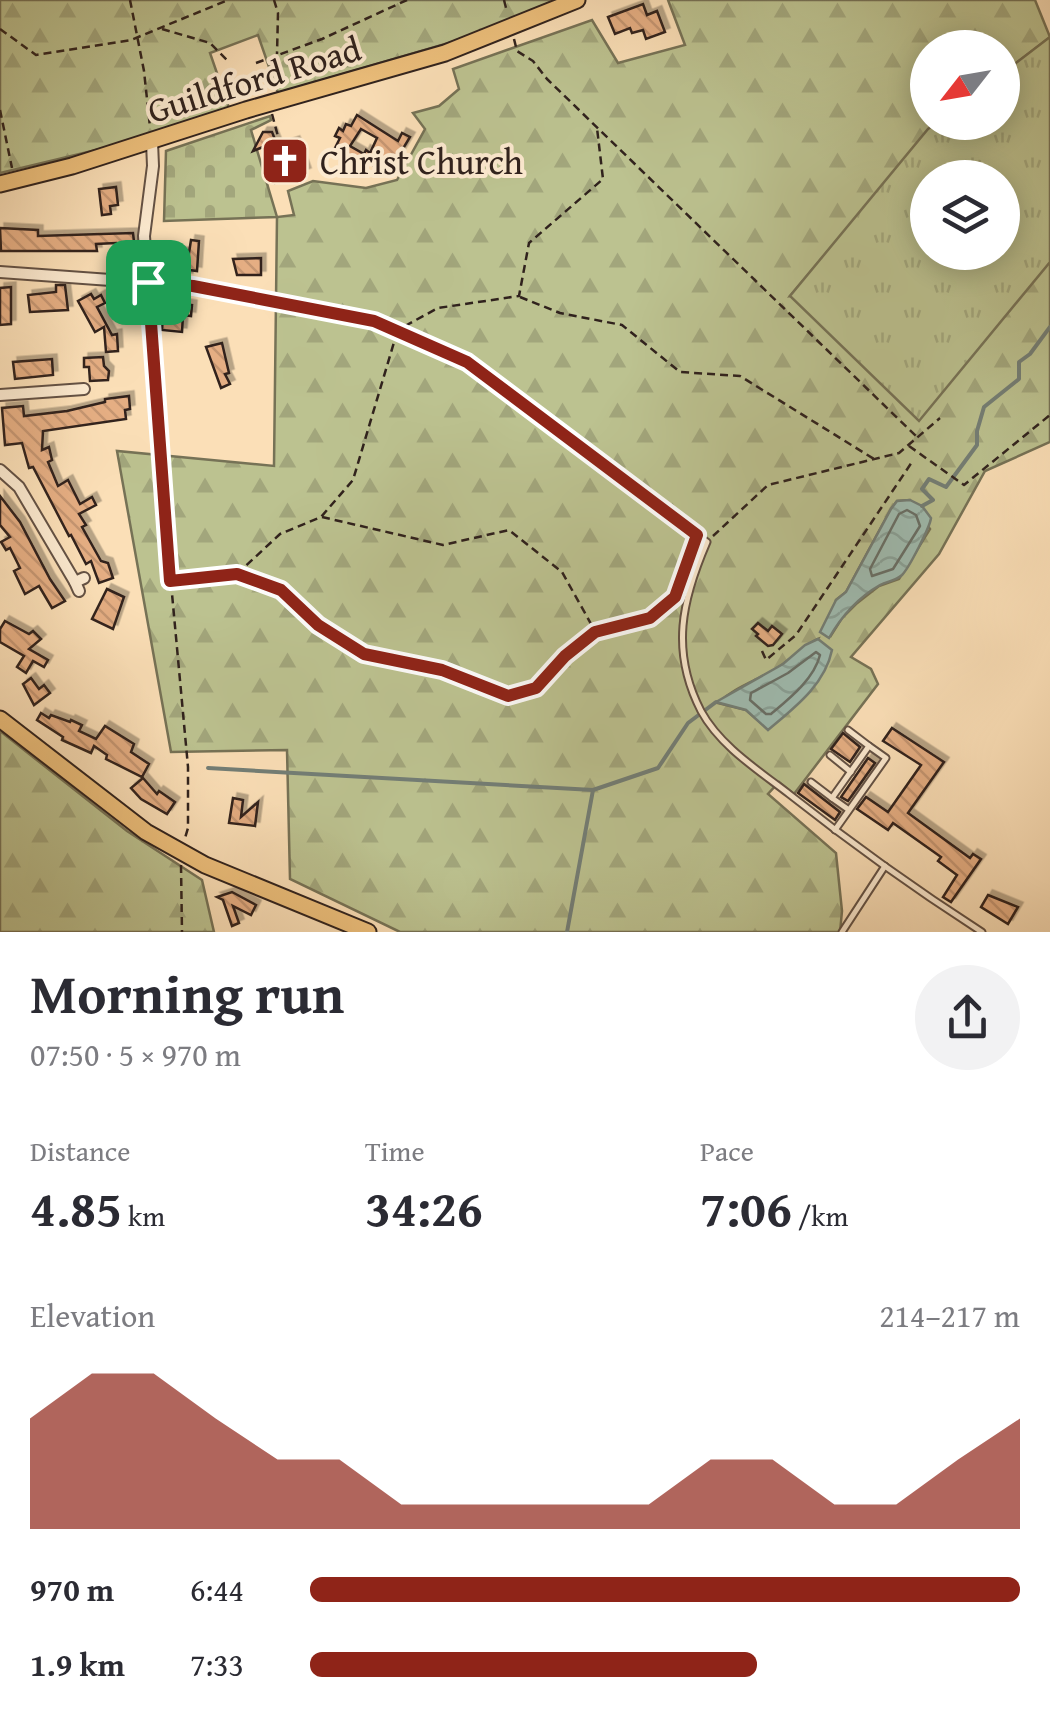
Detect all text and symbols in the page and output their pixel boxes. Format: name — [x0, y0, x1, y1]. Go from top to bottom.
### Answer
street label: Guildford Road — [141, 22, 367, 136]
north arrow — [910, 30, 1020, 140]
map controls — [910, 30, 1020, 270]
church icon: Christ Church — [259, 135, 311, 187]
place label: Christ Church — [320, 136, 523, 187]
button: layers — [910, 160, 1020, 270]
pin — [106, 240, 191, 325]
icon: arrive — [121, 255, 176, 310]
text: Morning run — [30, 953, 344, 1033]
button: share — [915, 965, 1020, 1070]
text: 07:50 · 5 × 970 m — [30, 1031, 241, 1078]
text: Distance — [30, 1130, 130, 1171]
text: Time — [365, 1130, 425, 1171]
text: Pace — [700, 1130, 754, 1171]
text: 4.85 — [30, 1171, 122, 1244]
text: 34:26 — [365, 1171, 483, 1244]
text: 7:06 — [700, 1171, 792, 1244]
text: km — [122, 1195, 165, 1236]
text: /km — [792, 1195, 848, 1236]
text: Elevation — [30, 1292, 155, 1339]
text: 214–217 m — [879, 1292, 1020, 1339]
text: 970 m — [30, 1566, 114, 1613]
text: 6:44 — [190, 1566, 244, 1613]
text: 1.9 km — [30, 1641, 125, 1688]
text: 7:33 — [190, 1641, 244, 1688]

